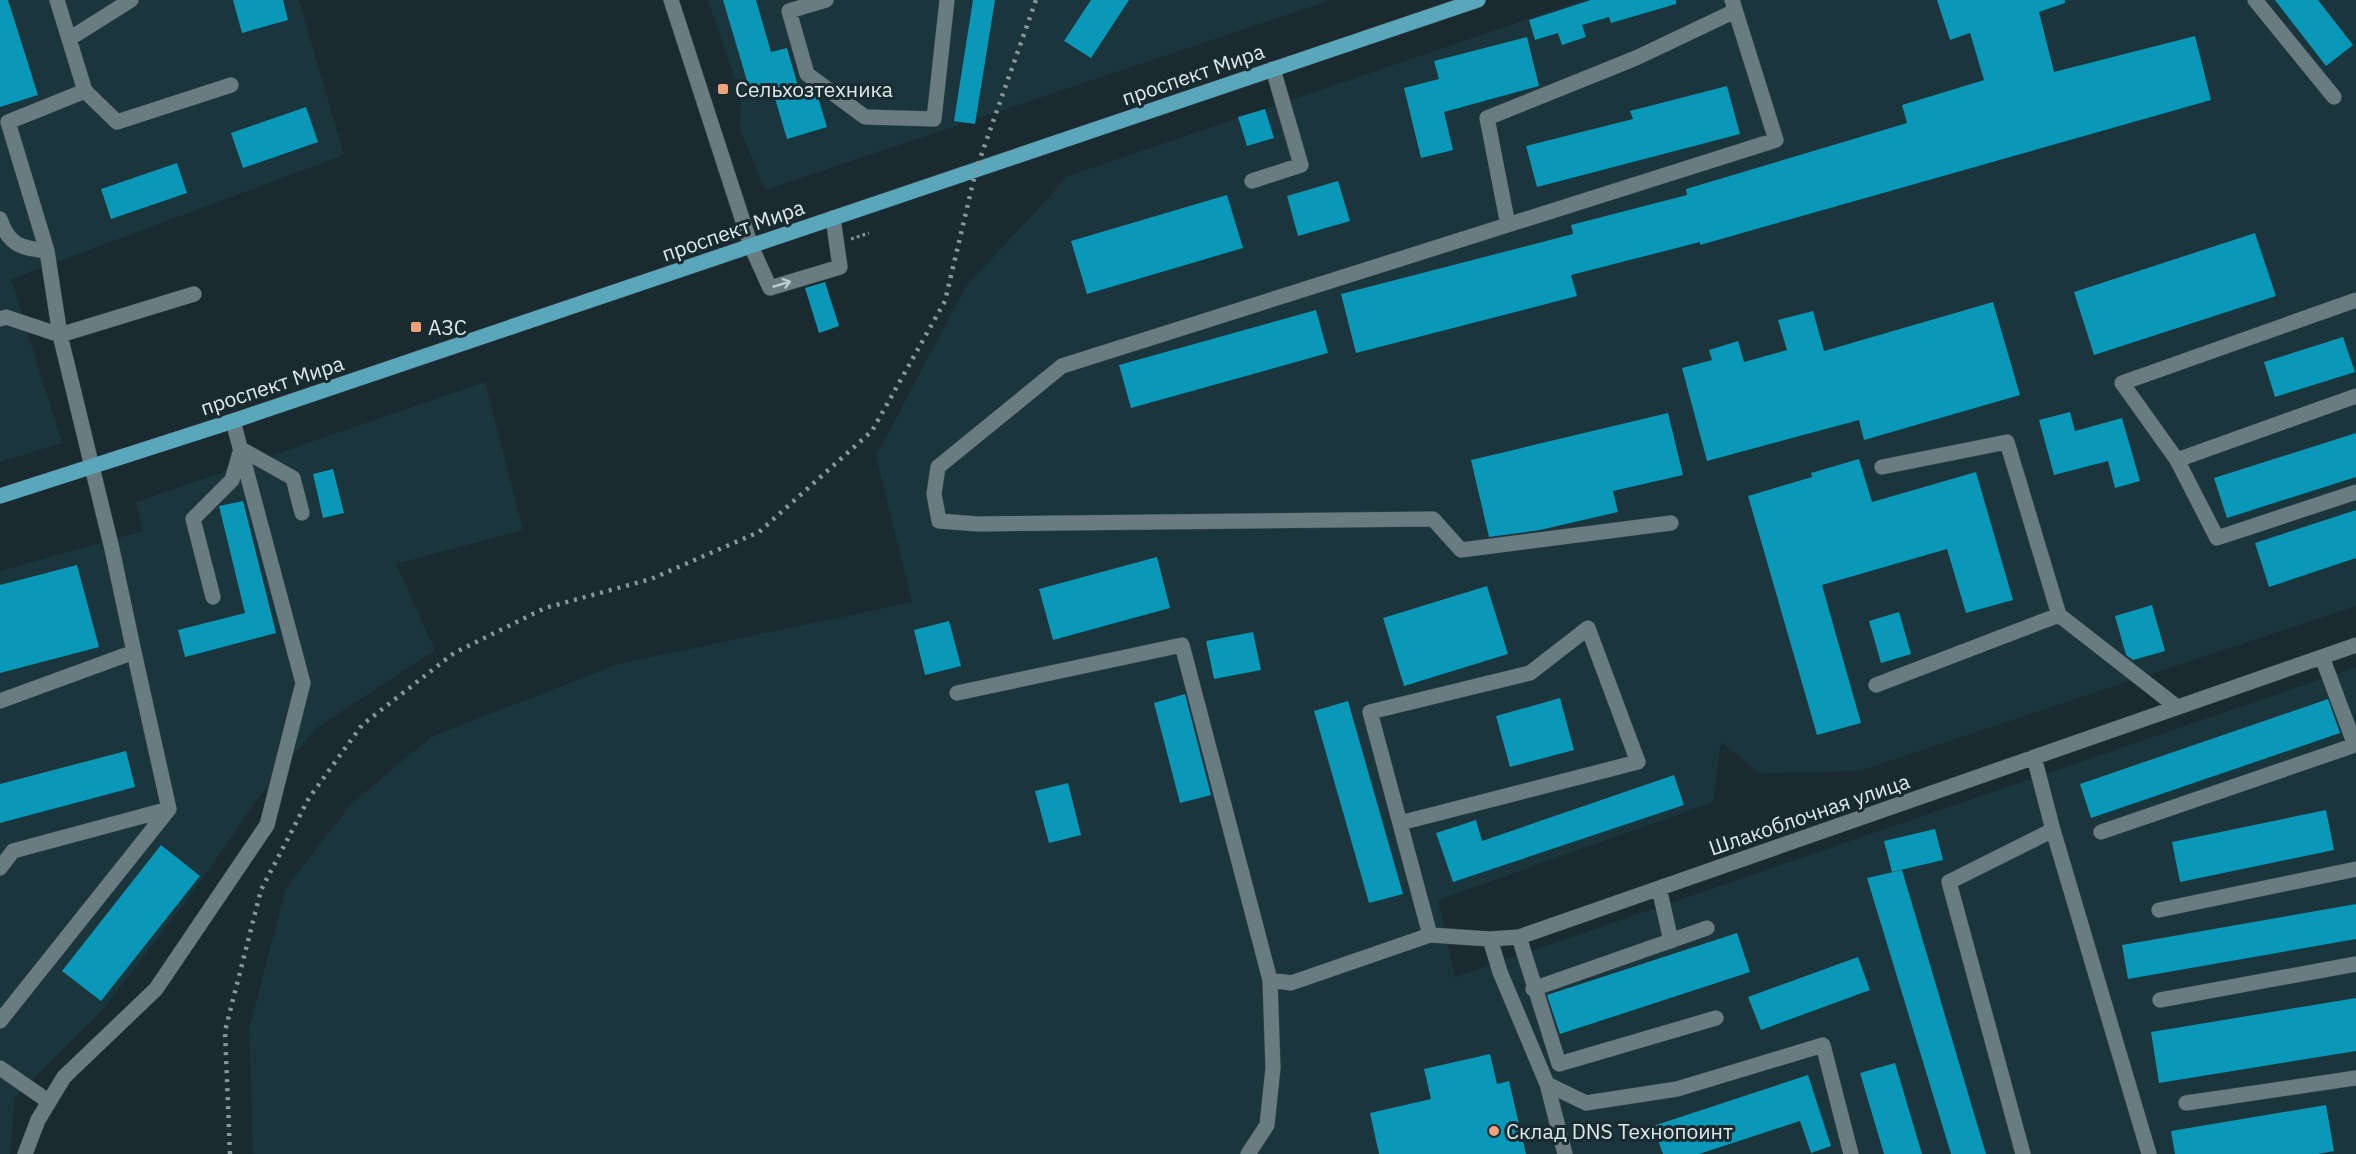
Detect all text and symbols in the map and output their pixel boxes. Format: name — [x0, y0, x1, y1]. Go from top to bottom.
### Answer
street label: проспект Мира — [1118, 36, 1268, 112]
place label: Сельхозтехника — [735, 75, 893, 103]
marker: Сельхозтехника — [716, 82, 730, 96]
street label: проспект Мира — [658, 192, 808, 268]
one-way arrow — [772, 278, 791, 289]
place label: АЗС — [428, 313, 467, 341]
marker: АЗС — [409, 320, 423, 334]
street label: проспект Мира — [197, 349, 347, 421]
street label: Шлакоблочная улица — [1705, 766, 1913, 862]
place label: Склад DNS Технопоинт — [1506, 1117, 1733, 1145]
marker: Склад DNS Технопоинт — [1487, 1124, 1501, 1138]

